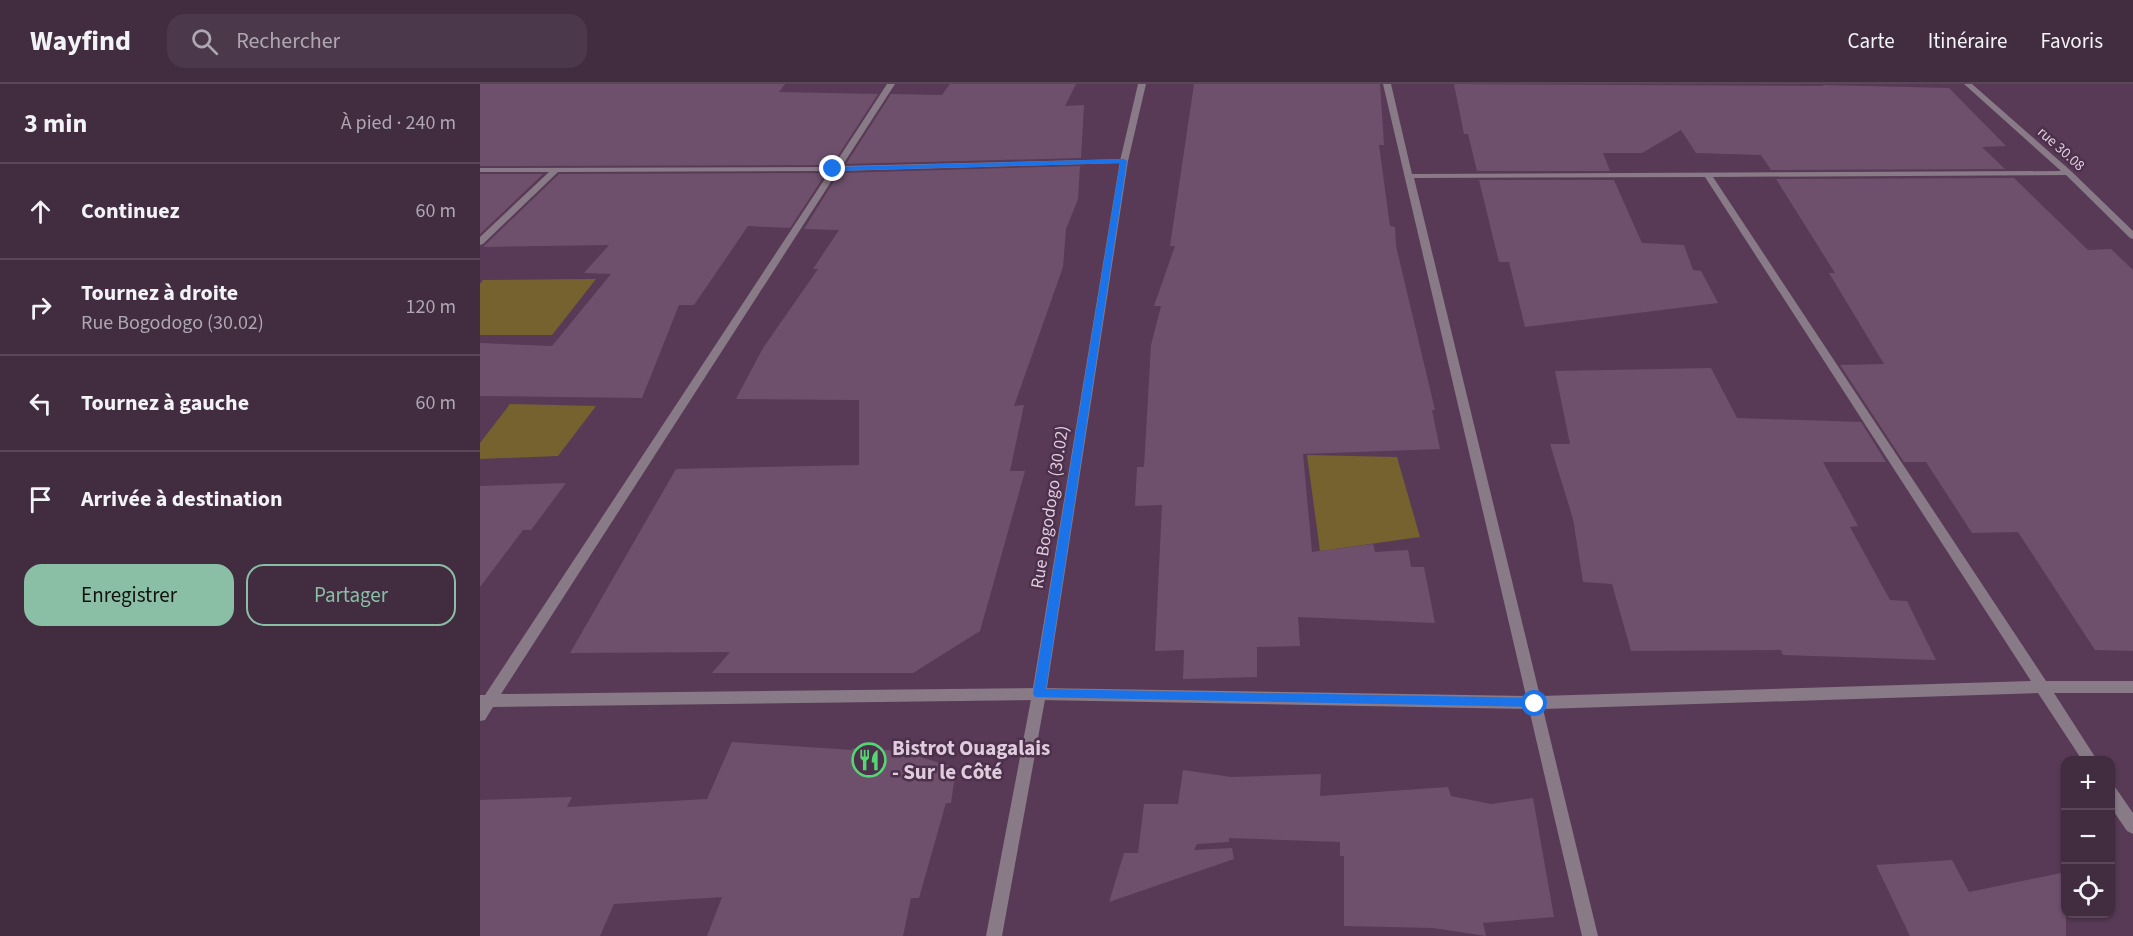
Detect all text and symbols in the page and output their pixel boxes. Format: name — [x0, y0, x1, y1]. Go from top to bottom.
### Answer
search box — [167, 14, 587, 68]
text: Wayfind — [30, 21, 131, 61]
icon: search — [188, 25, 221, 58]
text: Rechercher — [236, 25, 340, 57]
text: Carte — [1848, 26, 1895, 56]
text: Itinéraire — [1928, 26, 2007, 56]
text: Favoris — [2040, 26, 2103, 56]
text: 3 min — [24, 105, 87, 142]
text: À pied · 240 m — [341, 109, 456, 137]
street label: rue 30.08 — [2033, 122, 2089, 176]
route end — [819, 155, 845, 181]
icon: ahead — [24, 195, 57, 228]
text: Continuez — [81, 195, 180, 227]
text: 60 m — [416, 197, 456, 225]
text: Tournez à droite — [81, 277, 238, 309]
icon: right — [24, 291, 57, 324]
text: 120 m — [406, 293, 456, 321]
text: Rue Bogodogo (30.02) — [81, 309, 264, 337]
icon: left — [24, 387, 57, 420]
text: Tournez à gauche — [81, 387, 249, 419]
text: 60 m — [416, 389, 456, 417]
street label: Rue Bogodogo (30.02) — [1025, 424, 1075, 590]
icon: arrive — [24, 483, 57, 516]
text: Arrivée à destination — [81, 483, 283, 515]
button: Enregistrer — [24, 564, 234, 626]
button: Partager — [246, 564, 456, 626]
route start — [1521, 690, 1547, 716]
place label: Bistrot Ouagalais - Sur le Côté — [892, 733, 1050, 787]
restaurant icon: Bistrot Ouagalais - Sur le Côté — [851, 742, 887, 778]
map controls — [2061, 756, 2115, 918]
button: + — [2061, 756, 2115, 810]
button: − — [2061, 810, 2115, 864]
button: locate — [2061, 864, 2115, 918]

